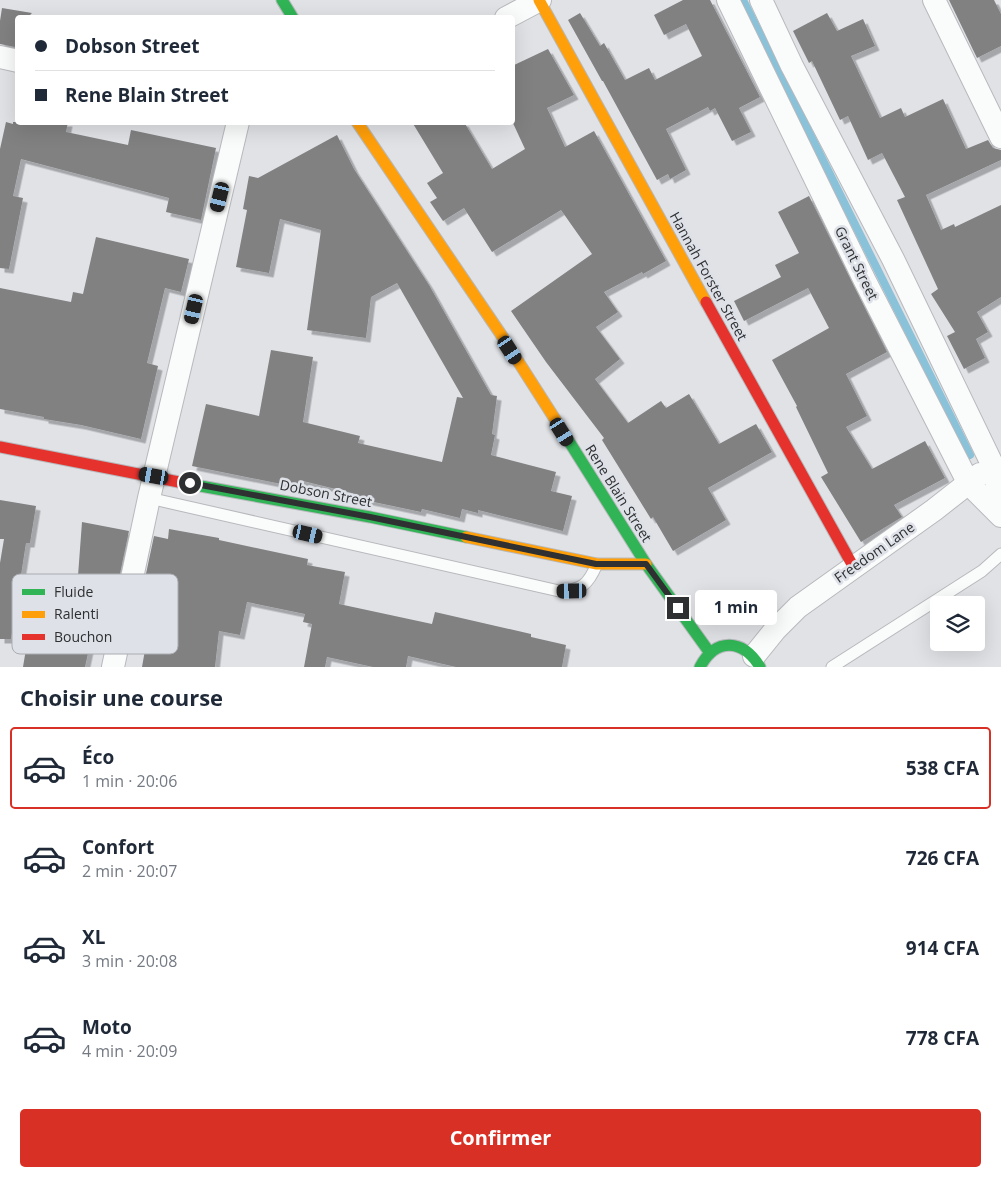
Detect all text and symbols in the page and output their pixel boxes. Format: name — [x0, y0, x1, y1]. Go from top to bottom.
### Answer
text: Dobson Street — [65, 33, 200, 59]
text: Rene Blain Street — [65, 82, 229, 108]
car — [209, 181, 230, 213]
street label: Hannah Forster Street — [666, 208, 752, 344]
street label: Grant Street — [831, 223, 883, 303]
car — [183, 293, 204, 325]
car — [495, 333, 524, 367]
car — [547, 415, 576, 449]
street label: Rene Blain Street — [581, 441, 657, 545]
car — [137, 466, 170, 486]
route start — [179, 472, 201, 494]
street label: Dobson Street — [278, 475, 374, 511]
street label: Freedom Lane — [830, 517, 918, 587]
car — [291, 523, 324, 545]
legend — [12, 574, 178, 654]
text: Fluide — [54, 582, 93, 601]
car — [556, 583, 587, 599]
callout: 1 min — [696, 590, 778, 626]
text: 1 min — [714, 596, 758, 618]
map controls — [930, 596, 985, 651]
button: layers — [930, 596, 985, 651]
route end — [667, 597, 689, 619]
text: Ralenti — [54, 604, 99, 623]
text: Bouchon — [54, 627, 112, 646]
text: Choisir une course — [20, 682, 223, 712]
text: Éco — [82, 744, 114, 770]
icon: car — [22, 746, 67, 791]
text: 538 CFA — [906, 755, 979, 781]
text: 1 min · 20:06 — [82, 770, 177, 792]
text: Confort — [82, 834, 154, 860]
icon: car — [22, 836, 67, 881]
text: 726 CFA — [906, 845, 979, 871]
text: 2 min · 20:07 — [82, 860, 177, 882]
text: XL — [82, 924, 105, 950]
icon: car — [22, 926, 67, 971]
text: 914 CFA — [906, 935, 979, 961]
text: 3 min · 20:08 — [82, 950, 177, 972]
text: Moto — [82, 1014, 132, 1040]
icon: car — [22, 1016, 67, 1061]
text: 778 CFA — [906, 1025, 979, 1051]
text: 4 min · 20:09 — [82, 1040, 177, 1062]
button: Confirmer — [20, 1109, 981, 1167]

